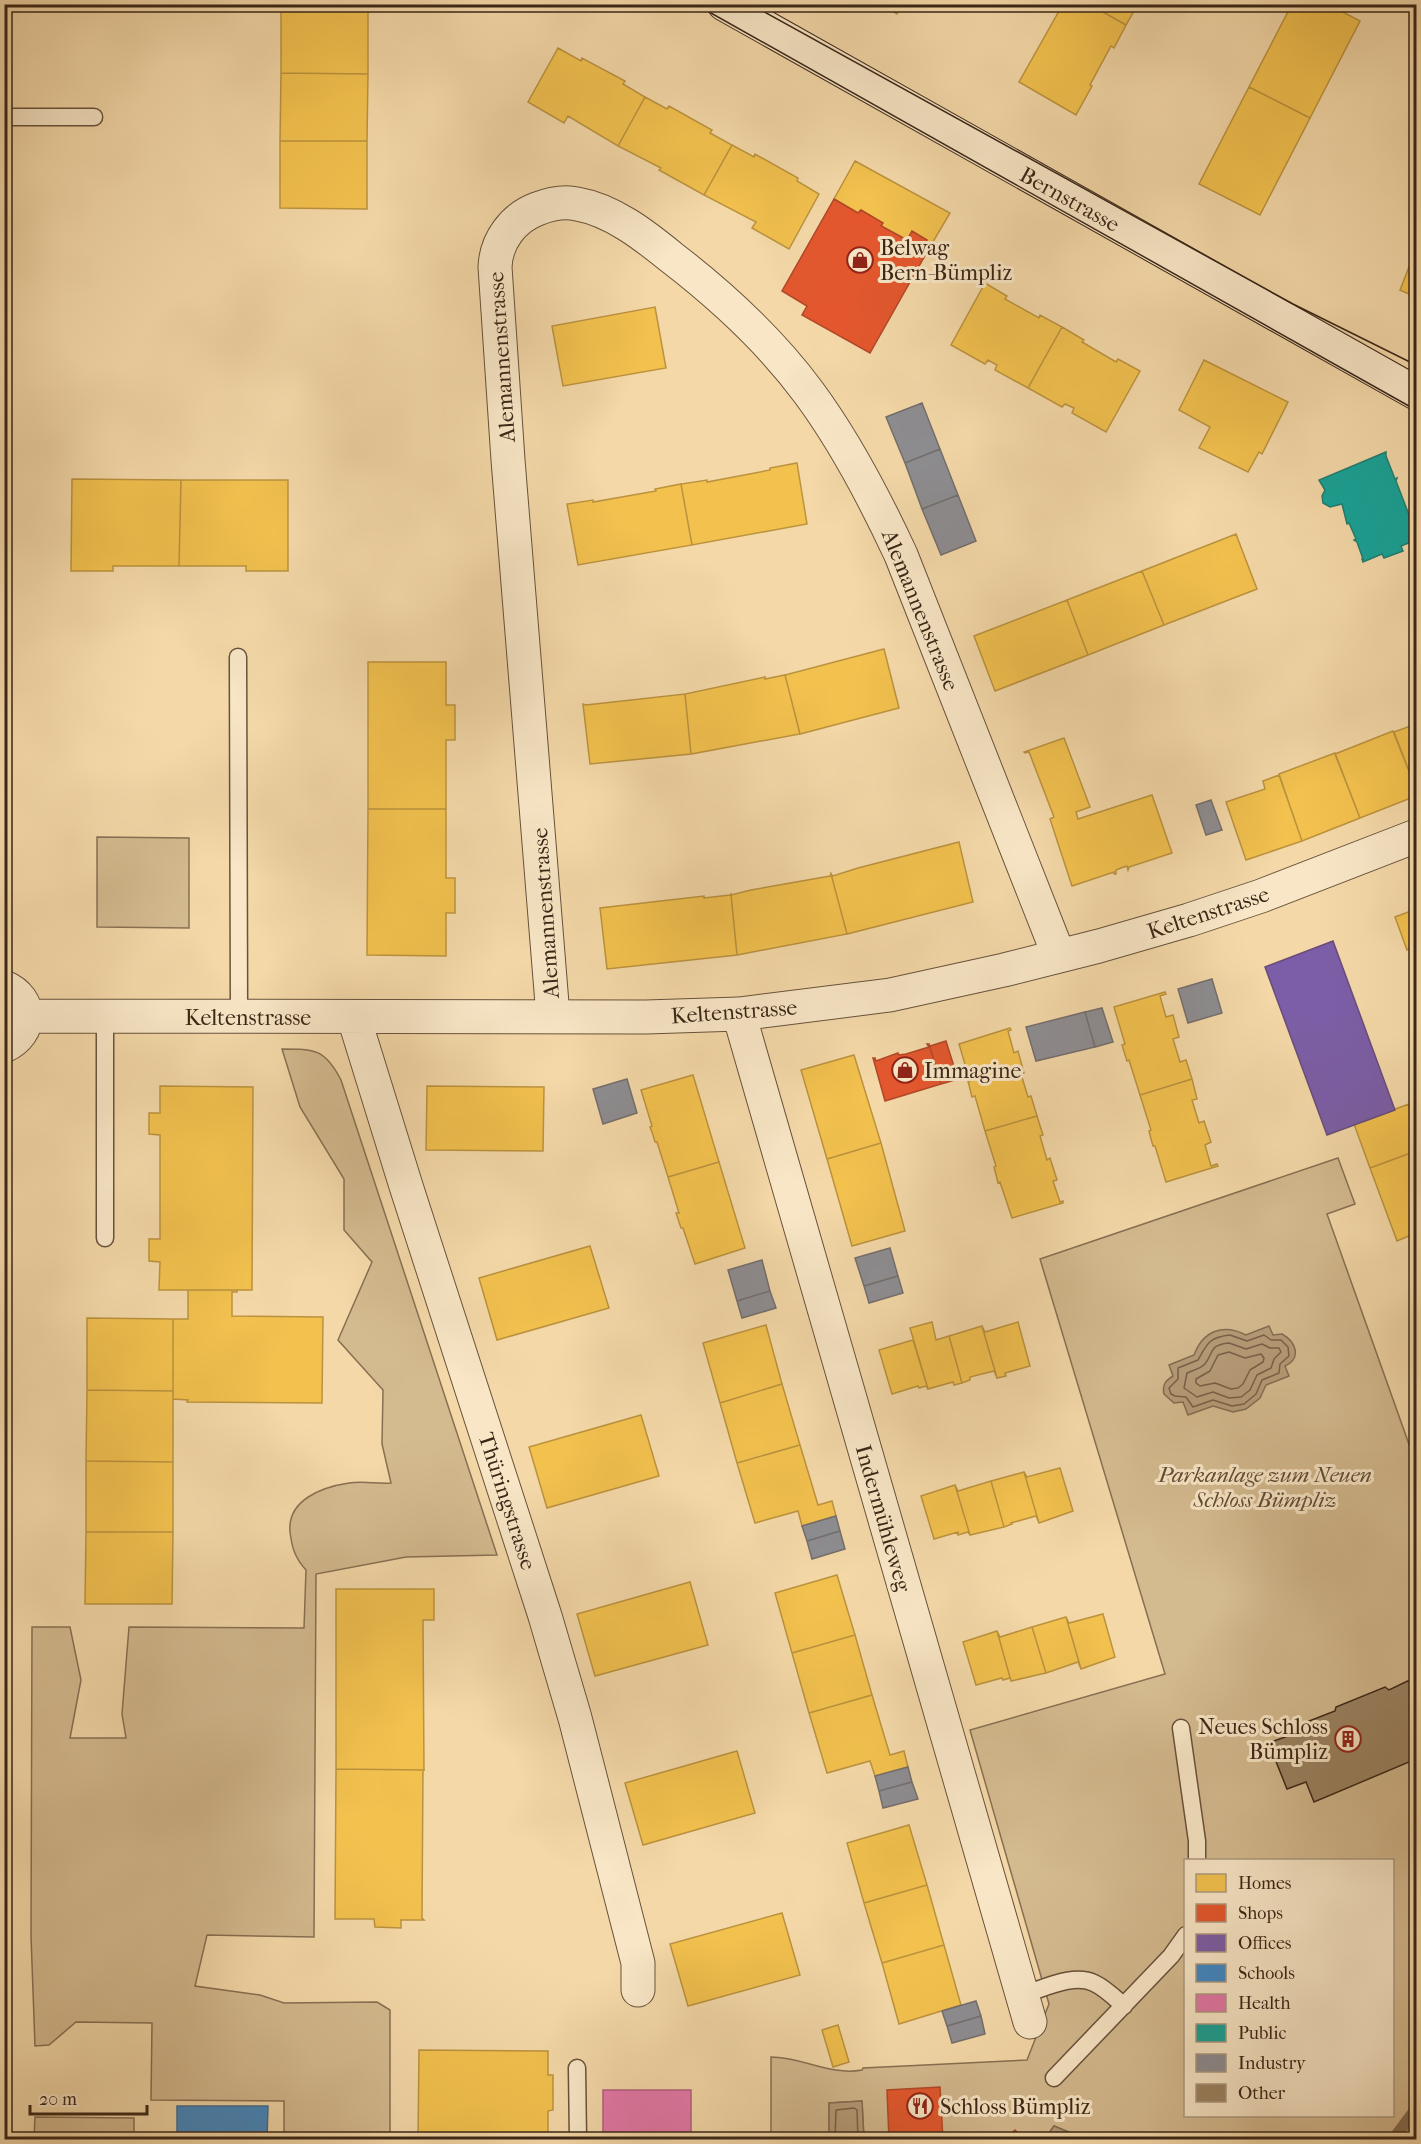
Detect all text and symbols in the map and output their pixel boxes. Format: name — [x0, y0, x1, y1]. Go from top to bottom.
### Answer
street label: Bernstrasse — [1015, 162, 1124, 238]
place label: Belwag Bern-Bümpliz — [880, 235, 1012, 286]
shop icon: Belwag Bern-Bümpliz — [845, 245, 875, 275]
street label: Alemannenstrasse — [483, 270, 521, 444]
street label: Alemannenstrasse — [876, 525, 964, 695]
street label: Alemannenstrasse — [527, 826, 565, 1000]
street label: Keltenstrasse — [1144, 881, 1273, 945]
street label: Keltenstrasse — [670, 995, 798, 1029]
street label: Keltenstrasse — [185, 1005, 311, 1031]
shop icon: Immagine — [890, 1055, 920, 1085]
place label: Immagine — [924, 1058, 1021, 1084]
street label: Thüringstrasse — [473, 1429, 542, 1573]
street label: Indermühleweg — [850, 1442, 916, 1595]
park label: Parkanlage zum Neuen Schloss Bümpliz — [1157, 1462, 1372, 1513]
place label: Neues Schloss Bümpliz — [1198, 1714, 1328, 1765]
building icon: Neues Schloss Bümpliz — [1333, 1724, 1363, 1754]
legend — [1184, 1859, 1394, 2117]
text: Homes — [1238, 1873, 1292, 1894]
text: Shops — [1238, 1903, 1283, 1924]
text: Offices — [1238, 1933, 1292, 1954]
text: Schools — [1238, 1963, 1295, 1984]
text: Health — [1238, 1993, 1291, 2014]
text: Public — [1238, 2023, 1286, 2044]
text: Industry — [1238, 2053, 1307, 2074]
scale bar — [30, 2078, 147, 2116]
text: Other — [1238, 2083, 1286, 2104]
text: 20 m — [39, 2089, 77, 2110]
restaurant icon: Schloss Bümpliz — [905, 2091, 935, 2121]
place label: Schloss Bümpliz — [940, 2094, 1091, 2120]

